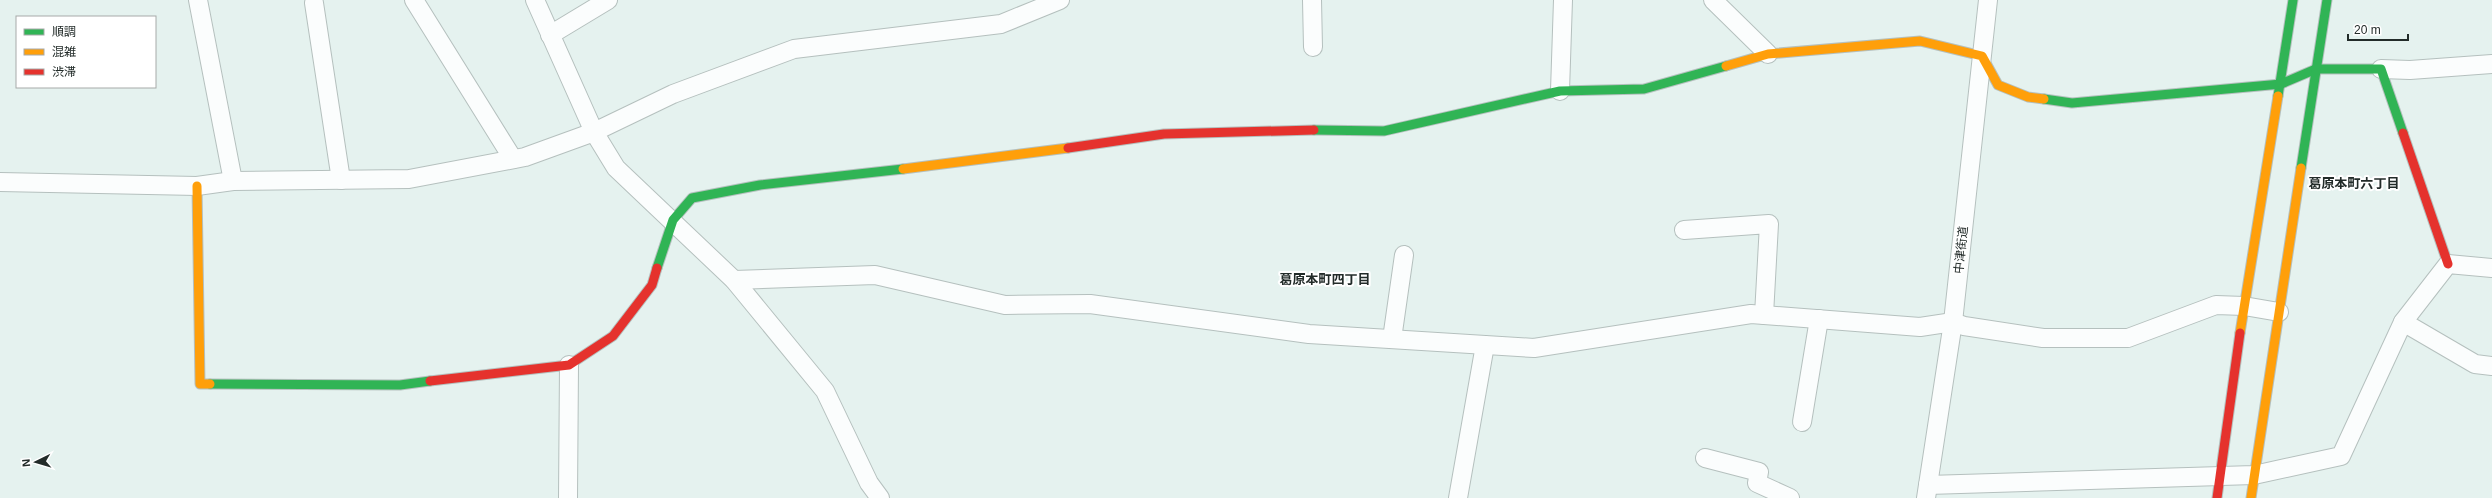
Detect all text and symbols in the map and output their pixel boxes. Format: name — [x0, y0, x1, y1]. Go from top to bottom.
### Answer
legend — [16, 16, 156, 88]
scale bar — [2348, 16, 2408, 42]
text: 20 m — [2354, 23, 2381, 37]
text: 順調 — [52, 25, 76, 39]
text: 混雑 — [52, 45, 76, 59]
text: 渋滞 — [52, 65, 76, 79]
district label: 葛原本町六丁目 — [2308, 176, 2400, 191]
street label: 中津街道 — [1952, 225, 1970, 275]
district label: 葛原本町四丁目 — [1279, 272, 1371, 287]
north arrow — [16, 442, 56, 482]
text: N — [20, 458, 32, 467]

